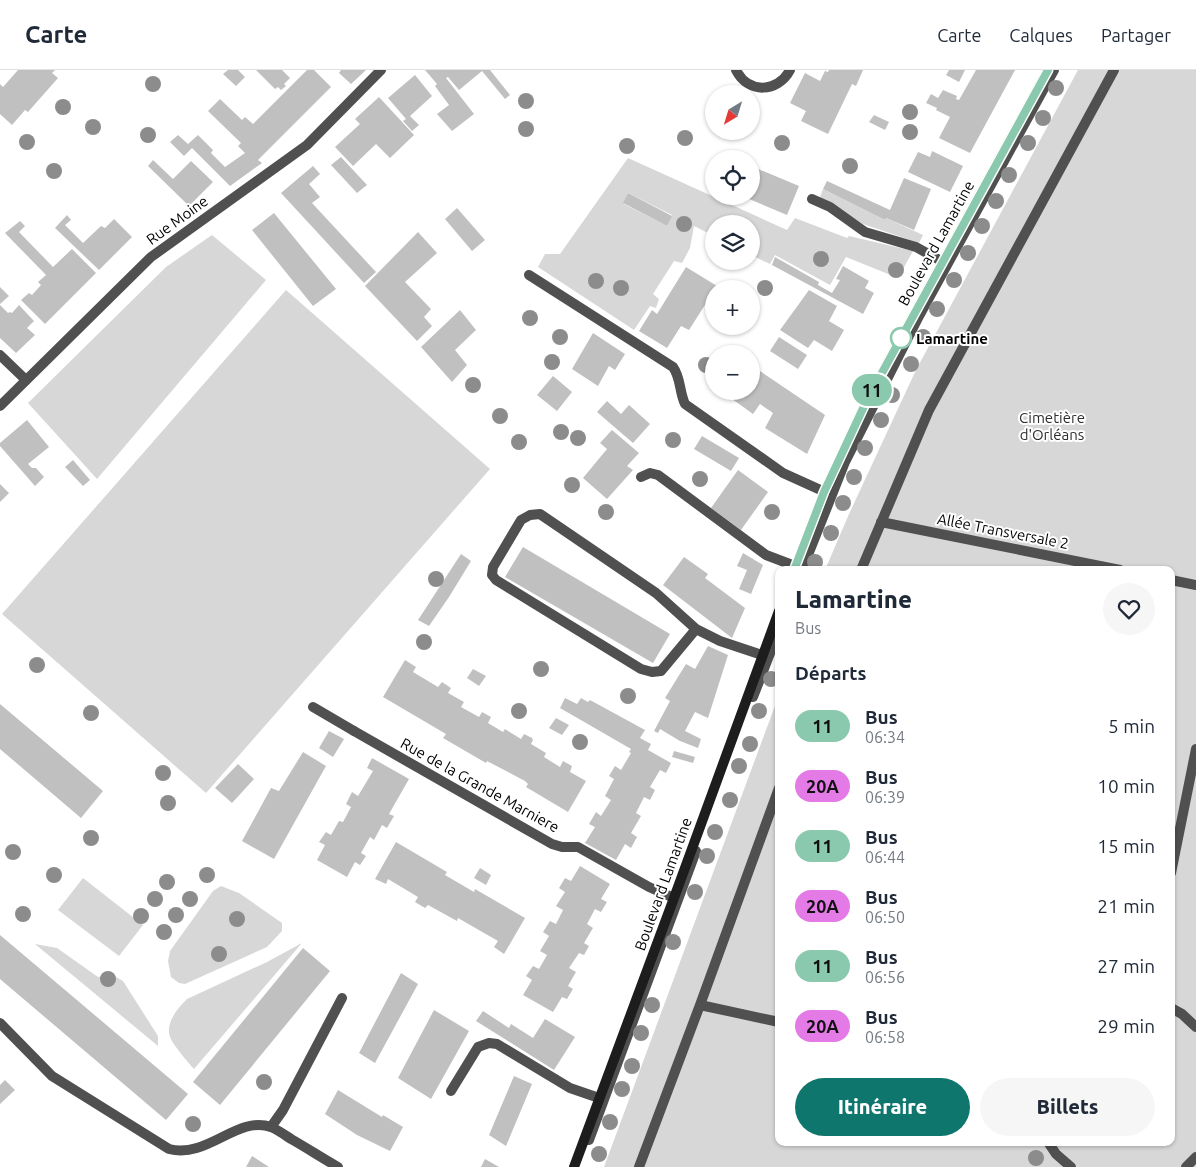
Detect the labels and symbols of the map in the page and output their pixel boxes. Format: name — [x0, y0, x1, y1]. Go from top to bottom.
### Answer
north arrow — [705, 85, 760, 140]
street label: Boulevard Lamartine — [895, 178, 977, 308]
street label: Rue Moine — [143, 192, 211, 248]
marker: Lamartine — [890, 327, 912, 349]
place label: Lamartine — [916, 330, 988, 347]
line badge: 11 — [850, 374, 894, 406]
park label: Cimetière d'Orléans — [1019, 409, 1085, 443]
street label: Allée Transversale 2 — [936, 510, 1070, 552]
street label: Rue de la Grande Marniere — [398, 734, 562, 836]
street label: Boulevard Lamartine — [631, 815, 695, 953]

